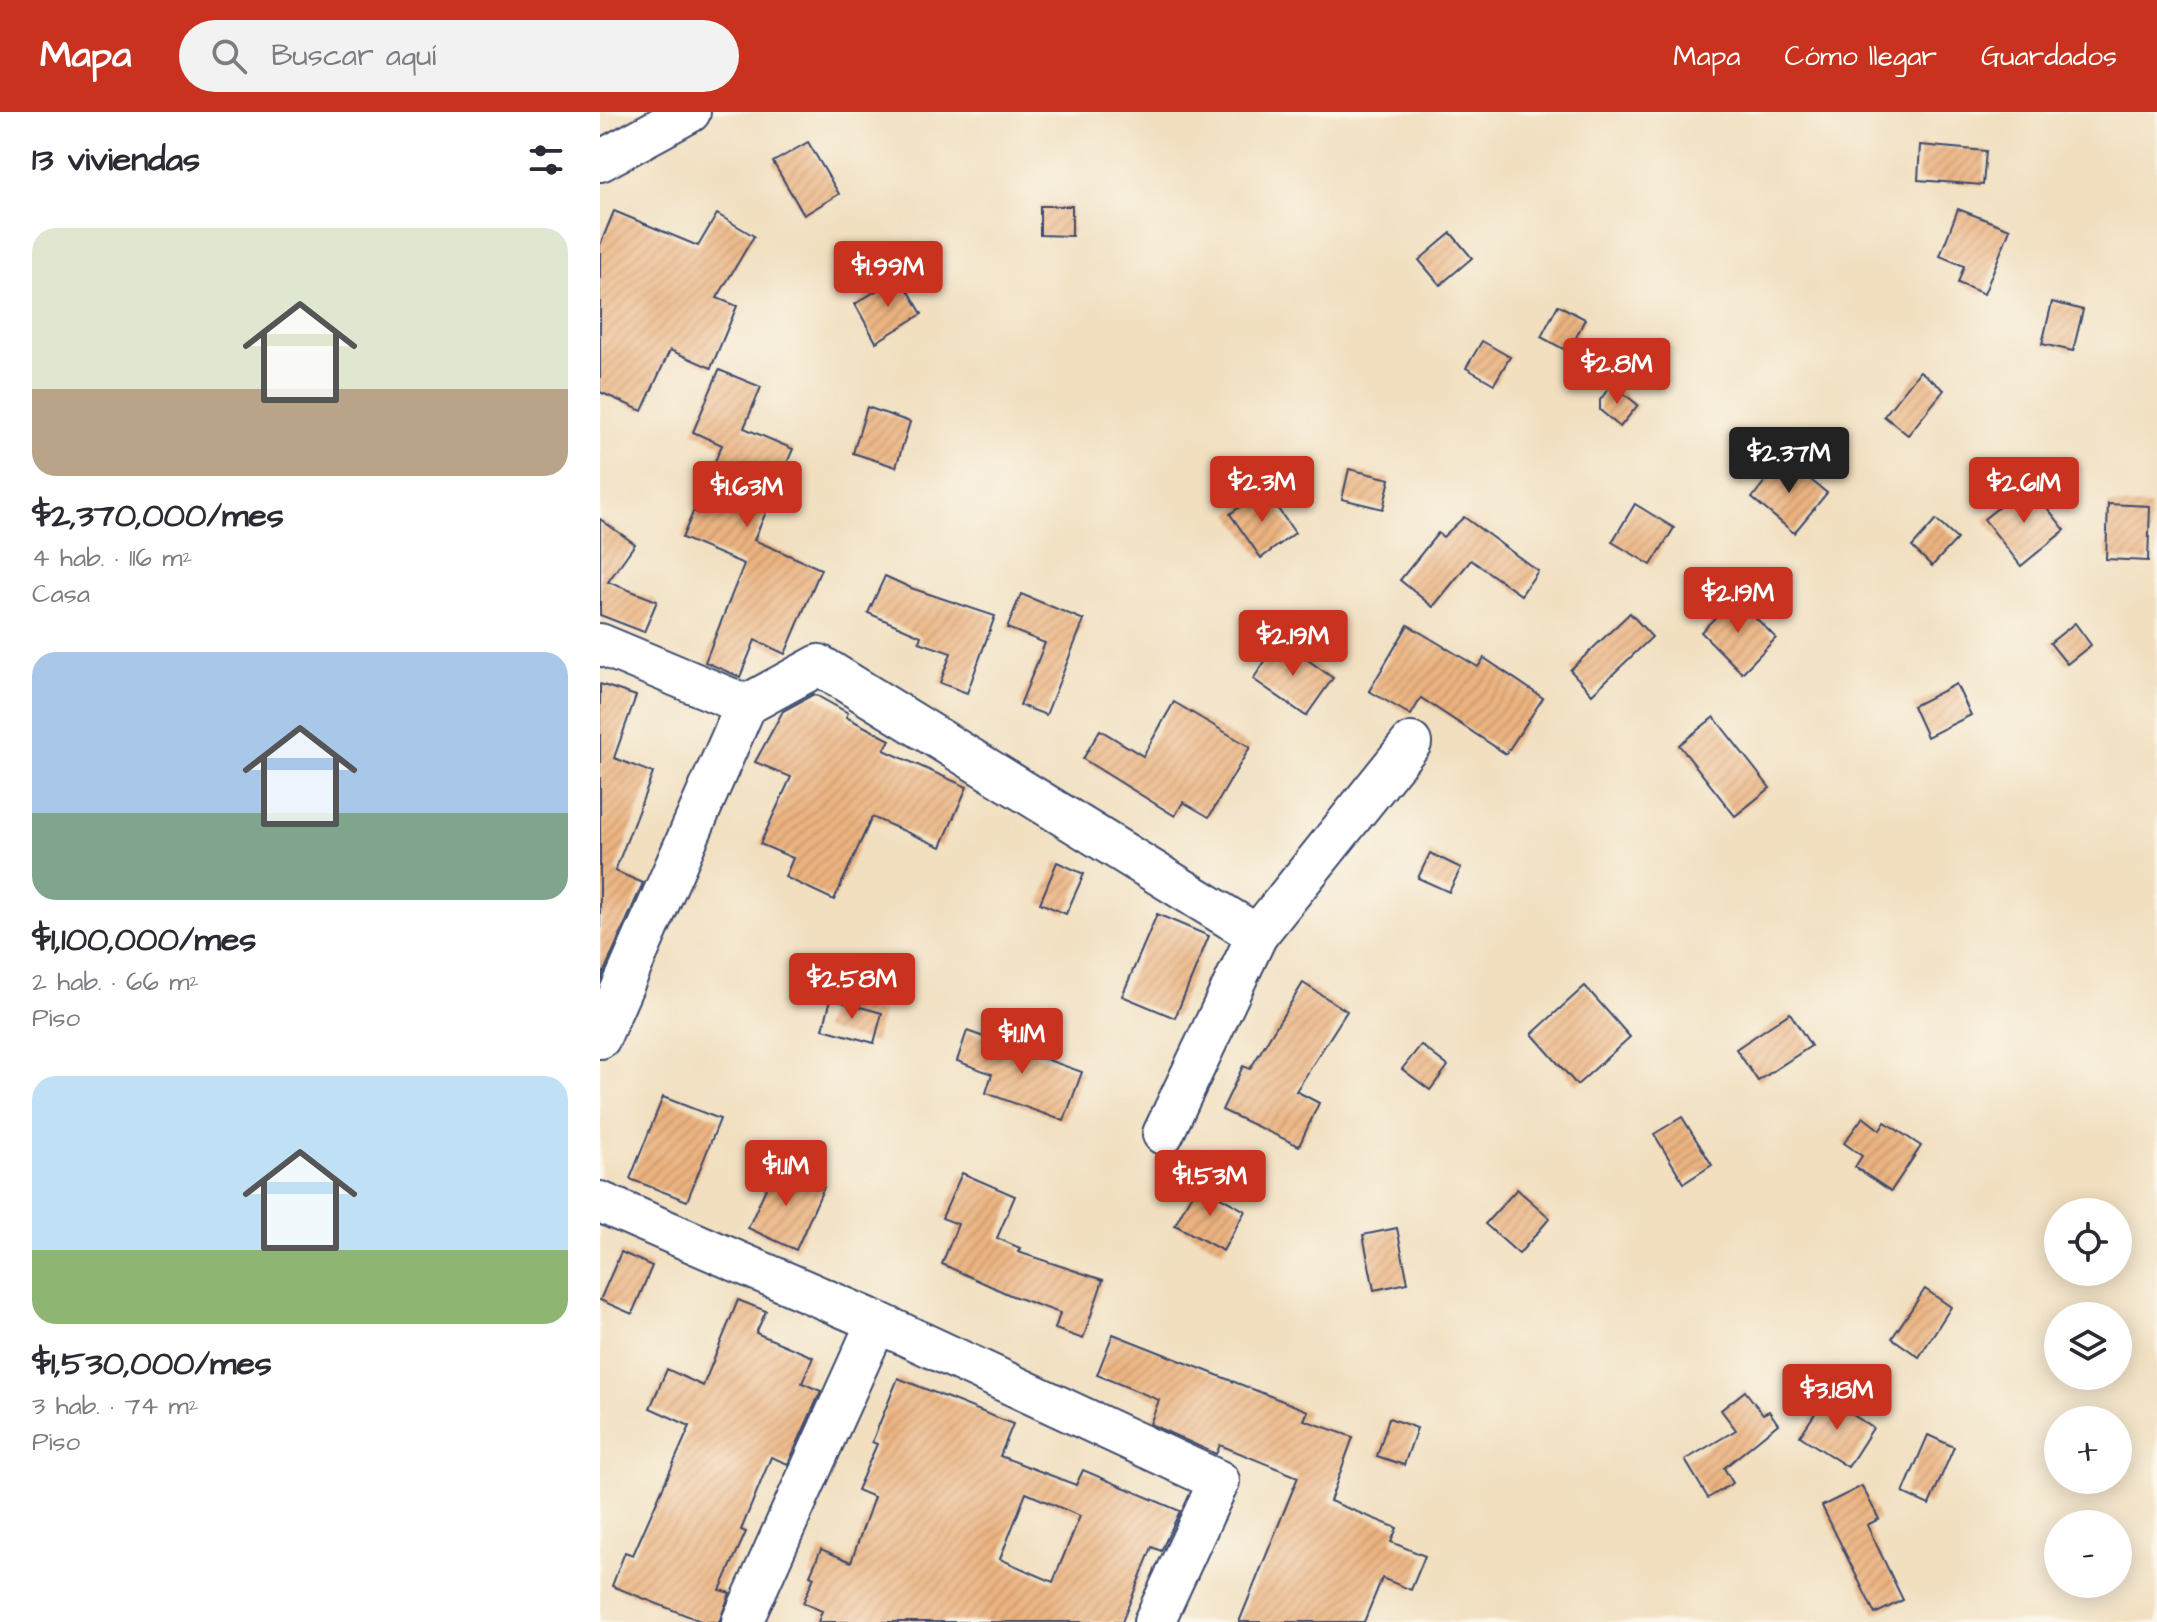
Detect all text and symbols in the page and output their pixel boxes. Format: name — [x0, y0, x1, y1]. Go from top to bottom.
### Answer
search box — [179, 20, 739, 92]
text: Mapa — [40, 30, 131, 82]
icon: search — [207, 34, 251, 78]
text: Buscar aquí — [271, 35, 436, 77]
text: Mapa — [1673, 37, 1741, 76]
text: Cómo llegar — [1785, 37, 1937, 76]
text: Guardados — [1981, 37, 2117, 76]
text: 13 viviendas — [32, 136, 200, 184]
icon: filters — [524, 138, 568, 182]
pin: $1.99M — [823, 241, 953, 309]
text: $1.99M — [852, 249, 924, 285]
icon: home — [228, 280, 372, 424]
pin: $2.8M — [1561, 338, 1673, 406]
text: $2.8M — [1581, 346, 1653, 382]
pin: $2.37M — [1724, 427, 1854, 495]
text: $2.37M — [1747, 435, 1831, 471]
pin: $2.3M — [1206, 456, 1318, 524]
pin: $2.61M — [1959, 457, 2089, 525]
pin: $1.63M — [682, 461, 812, 529]
text: $2.3M — [1228, 464, 1296, 500]
text: $2.61M — [1987, 465, 2061, 501]
text: $1.63M — [711, 469, 783, 505]
text: $2,370,000/mes — [32, 492, 284, 540]
text: 4 hab. · 116 m² — [32, 540, 192, 576]
pin: $2.19M — [1673, 567, 1803, 635]
text: $2.19M — [1702, 575, 1774, 611]
text: Casa — [32, 576, 90, 612]
pin: $2.19M — [1228, 610, 1358, 678]
text: $2.19M — [1257, 618, 1329, 654]
icon: home — [228, 704, 372, 848]
text: $1,100,000/mes — [32, 916, 256, 964]
pin: $2.58M — [787, 953, 917, 1021]
text: $2.58M — [807, 961, 897, 997]
text: 2 hab. · 66 m² — [32, 964, 199, 1000]
text: Piso — [32, 1000, 80, 1036]
pin: $1.1M — [966, 1008, 1078, 1076]
text: $1.1M — [999, 1016, 1045, 1052]
icon: home — [228, 1128, 372, 1272]
pin: $1.1M — [730, 1140, 842, 1208]
text: $1.1M — [763, 1148, 809, 1184]
pin: $1.53M — [1145, 1150, 1275, 1218]
text: $1.53M — [1173, 1158, 1247, 1194]
map controls — [2044, 1198, 2132, 1598]
button: locate — [2044, 1198, 2132, 1286]
button: layers — [2044, 1302, 2132, 1390]
text: $1,530,000/mes — [32, 1340, 272, 1388]
pin: $3.18M — [1772, 1364, 1902, 1432]
text: $3.18M — [1800, 1372, 1874, 1408]
text: 3 hab. · 74 m² — [32, 1388, 199, 1424]
button: + — [2044, 1406, 2132, 1494]
text: Piso — [32, 1424, 80, 1460]
button: − — [2044, 1510, 2132, 1598]

